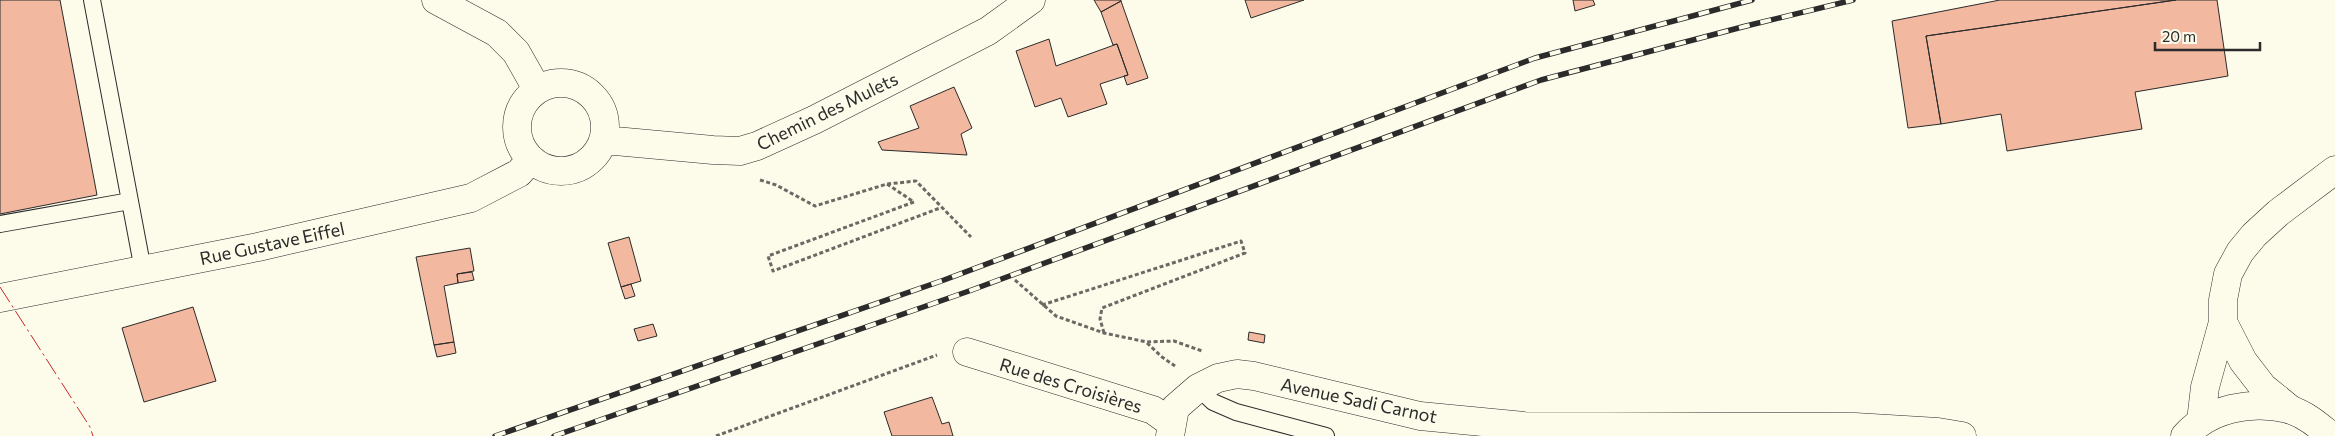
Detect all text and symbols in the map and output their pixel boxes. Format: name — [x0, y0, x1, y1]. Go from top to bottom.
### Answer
scale bar — [2155, 20, 2260, 52]
text: 20 m — [2162, 27, 2196, 45]
street label: Chemin des Mulets — [753, 67, 901, 155]
street label: Rue Gustave Eiffel — [198, 217, 346, 269]
street label: Rue des Croisières — [997, 353, 1145, 417]
street label: Avenue Sadi Carnot — [1279, 373, 1439, 427]

